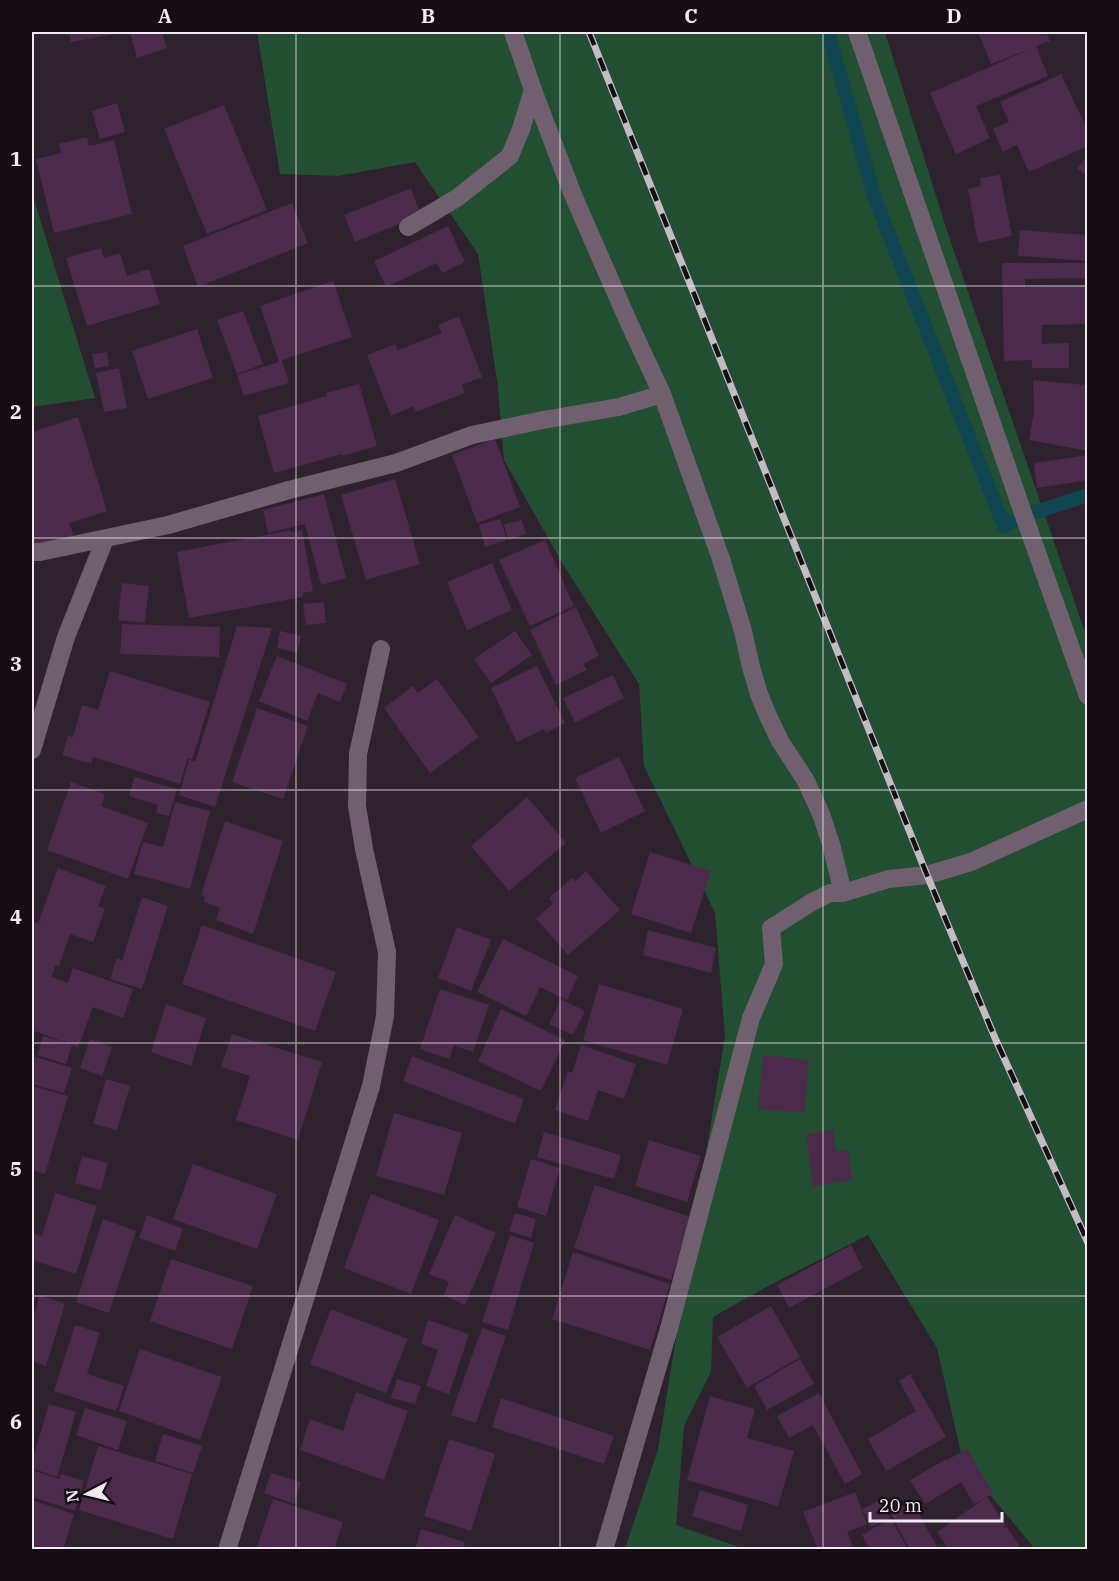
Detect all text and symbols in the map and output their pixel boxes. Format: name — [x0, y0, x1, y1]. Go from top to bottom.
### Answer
text: A — [158, 2, 172, 29]
text: B — [421, 2, 435, 29]
text: C — [684, 2, 698, 29]
text: D — [946, 2, 962, 29]
text: 1 — [10, 145, 22, 172]
text: 2 — [10, 398, 22, 425]
text: 3 — [10, 650, 22, 677]
text: 4 — [10, 903, 22, 930]
text: 5 — [10, 1155, 22, 1182]
text: 6 — [10, 1408, 22, 1435]
north arrow — [57, 1464, 117, 1524]
scale bar — [870, 1485, 1002, 1523]
text: N — [61, 1488, 83, 1503]
text: 20 m — [879, 1494, 922, 1517]

